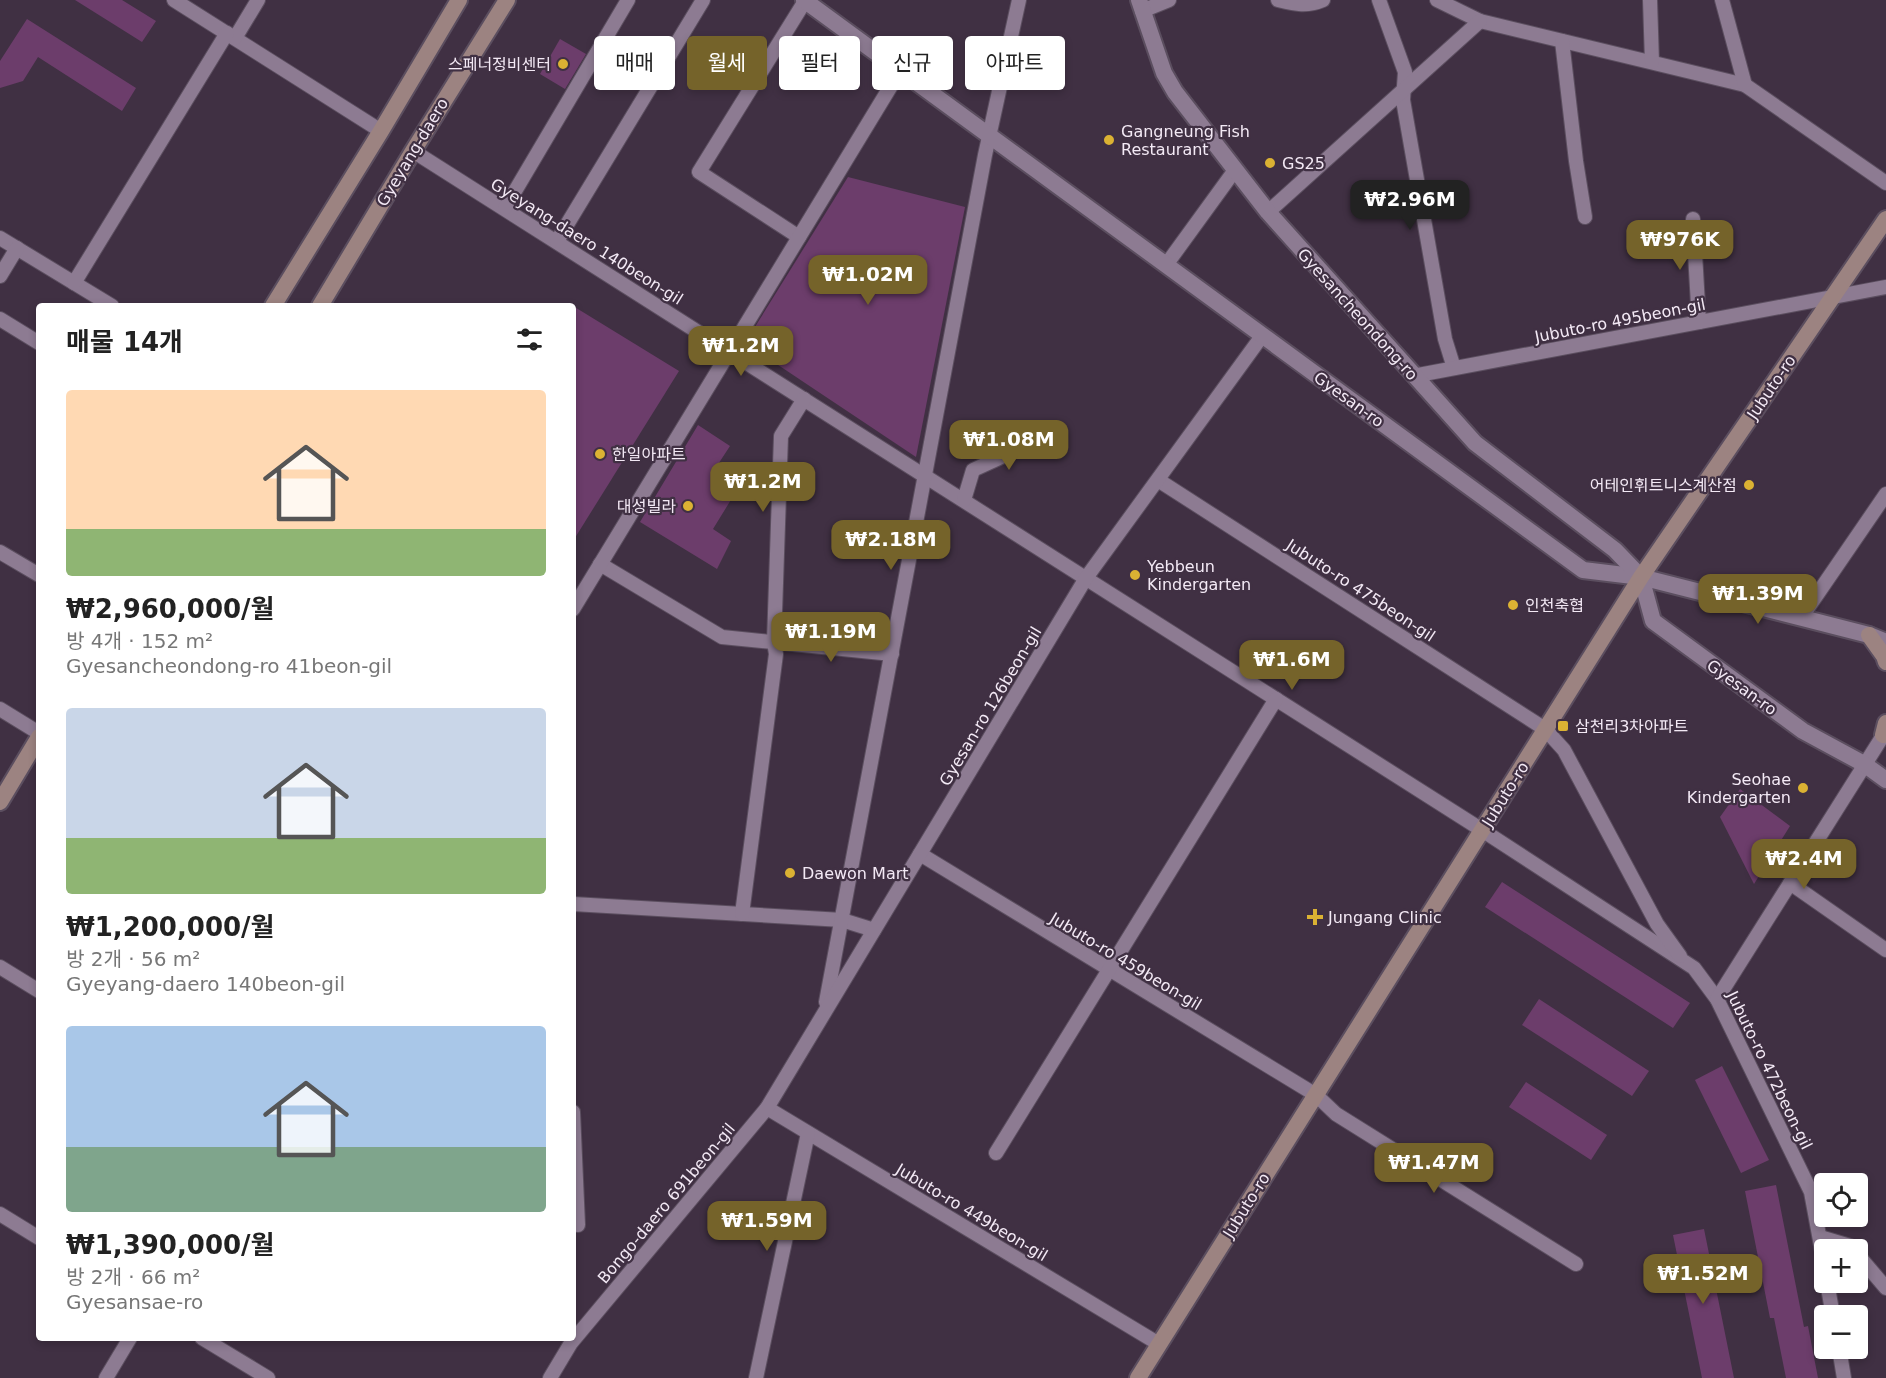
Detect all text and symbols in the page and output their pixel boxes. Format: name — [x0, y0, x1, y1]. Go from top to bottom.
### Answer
chip: 매매 — [594, 36, 675, 90]
chip: 월세 — [687, 36, 767, 90]
chip: 필터 — [779, 36, 860, 90]
chip: 신규 — [872, 36, 953, 90]
chip: 아파트 — [965, 36, 1065, 90]
place label: 스페너정비센터 — [448, 55, 551, 74]
marker: 스페너정비센터 — [556, 57, 570, 71]
street label: Gyeyang-daero — [373, 95, 452, 210]
place label: Gangneung Fish Restaurant — [1121, 122, 1250, 159]
marker: Gangneung Fish Restaurant — [1102, 133, 1116, 147]
place label: GS25 — [1282, 154, 1325, 173]
marker: GS25 — [1263, 156, 1277, 170]
street label: Gyeyang-daero 140beon-gil — [487, 174, 686, 309]
pin: ₩2.96M — [1361, 180, 1459, 231]
text: ₩2.96M — [1364, 187, 1456, 211]
pin: ₩976K — [1638, 220, 1722, 271]
text: ₩976K — [1640, 227, 1720, 251]
street label: Gyesancheondong-ro — [1293, 245, 1422, 384]
pin: ₩1.02M — [819, 255, 917, 306]
text: ₩1.02M — [822, 262, 914, 286]
street label: Jubuto-ro 495beon-gil — [1532, 295, 1707, 347]
icon: filters — [513, 323, 546, 356]
pin: ₩1.2M — [699, 326, 783, 377]
text: 매물 14개 — [66, 327, 183, 357]
text: ₩1.2M — [702, 333, 780, 357]
street label: Jubuto-ro — [1742, 352, 1800, 424]
street label: Gyesan-ro — [1310, 368, 1387, 431]
pin: ₩1.08M — [960, 420, 1058, 471]
text: ₩1.08M — [963, 427, 1055, 451]
icon: home — [252, 429, 360, 537]
place label: 한일아파트 — [612, 445, 686, 464]
marker: 한일아파트 — [593, 447, 607, 461]
pin: ₩1.2M — [721, 462, 805, 513]
text: ₩1.2M — [724, 469, 802, 493]
place label: 어테인휘트니스계산점 — [1590, 476, 1737, 495]
marker: 어테인휘트니스계산점 — [1742, 478, 1756, 492]
place label: 대성빌라 — [617, 497, 676, 516]
marker: 대성빌라 — [681, 499, 695, 513]
pin: ₩2.18M — [842, 520, 940, 571]
text: ₩2.18M — [845, 527, 937, 551]
street label: Jubuto-ro 475beon-gil — [1282, 535, 1439, 646]
place label: Yebbeun Kindergarten — [1146, 557, 1251, 594]
marker: Yebbeun Kindergarten — [1128, 568, 1142, 582]
pin: ₩1.39M — [1709, 574, 1807, 625]
text: ₩1.39M — [1712, 581, 1804, 605]
text: ₩2,960,000/월 — [66, 594, 275, 624]
place label: 인천축협 — [1525, 596, 1584, 615]
marker: 인천축협 — [1506, 598, 1520, 612]
pin: ₩1.19M — [782, 612, 880, 663]
text: ₩1.19M — [785, 619, 877, 643]
street label: Gyesan-ro 126beon-gil — [935, 623, 1045, 789]
text: 방 4개 · 152 m² — [66, 629, 213, 653]
pin: ₩1.6M — [1250, 640, 1334, 691]
text: ₩1.6M — [1253, 647, 1331, 671]
text: Gyesancheondong-ro 41beon-gil — [66, 654, 392, 678]
street label: Gyesan-ro — [1703, 656, 1780, 719]
place label: 삼천리3차아파트 — [1575, 717, 1688, 736]
marker: 삼천리3차아파트 — [1556, 719, 1570, 733]
icon: home — [252, 747, 360, 855]
street label: Jubuto-ro — [1477, 758, 1533, 831]
place label: Seohae Kindergarten — [1687, 770, 1791, 807]
marker: Seohae Kindergarten — [1796, 781, 1810, 795]
pin: ₩2.4M — [1762, 839, 1846, 890]
text: ₩2.4M — [1765, 846, 1843, 870]
place label: Daewon Mart — [802, 864, 909, 883]
marker: Daewon Mart — [783, 866, 797, 880]
street label: Jubuto-ro 459beon-gil — [1046, 908, 1205, 1014]
marker: Jungang Clinic — [1306, 908, 1324, 926]
place label: Jungang Clinic — [1327, 908, 1442, 927]
text: ₩1,200,000/월 — [66, 912, 275, 942]
text: 방 2개 · 56 m² — [66, 947, 200, 971]
text: Gyeyang-daero 140beon-gil — [66, 972, 345, 996]
street label: Jubuto-ro 472beon-gil — [1723, 987, 1816, 1152]
icon: home — [252, 1065, 360, 1173]
street label: Bongo-daero 691beon-gil — [594, 1119, 739, 1287]
pin: ₩1.47M — [1385, 1143, 1483, 1194]
text: ₩1.47M — [1388, 1150, 1480, 1174]
street label: Jubuto-ro 449beon-gil — [892, 1159, 1051, 1265]
street label: Jubuto-ro — [1218, 1169, 1274, 1242]
map controls — [1814, 1173, 1868, 1359]
button: locate — [1814, 1173, 1868, 1227]
pin: ₩1.59M — [718, 1201, 816, 1252]
text: ₩1.59M — [721, 1208, 813, 1232]
text: ₩1,390,000/월 — [66, 1230, 275, 1260]
button: + — [1814, 1239, 1868, 1293]
pin: ₩1.52M — [1654, 1254, 1752, 1305]
text: ₩1.52M — [1657, 1261, 1749, 1285]
text: 방 2개 · 66 m² — [66, 1265, 200, 1289]
text: Gyesansae-ro — [66, 1290, 203, 1314]
button: − — [1814, 1305, 1868, 1359]

